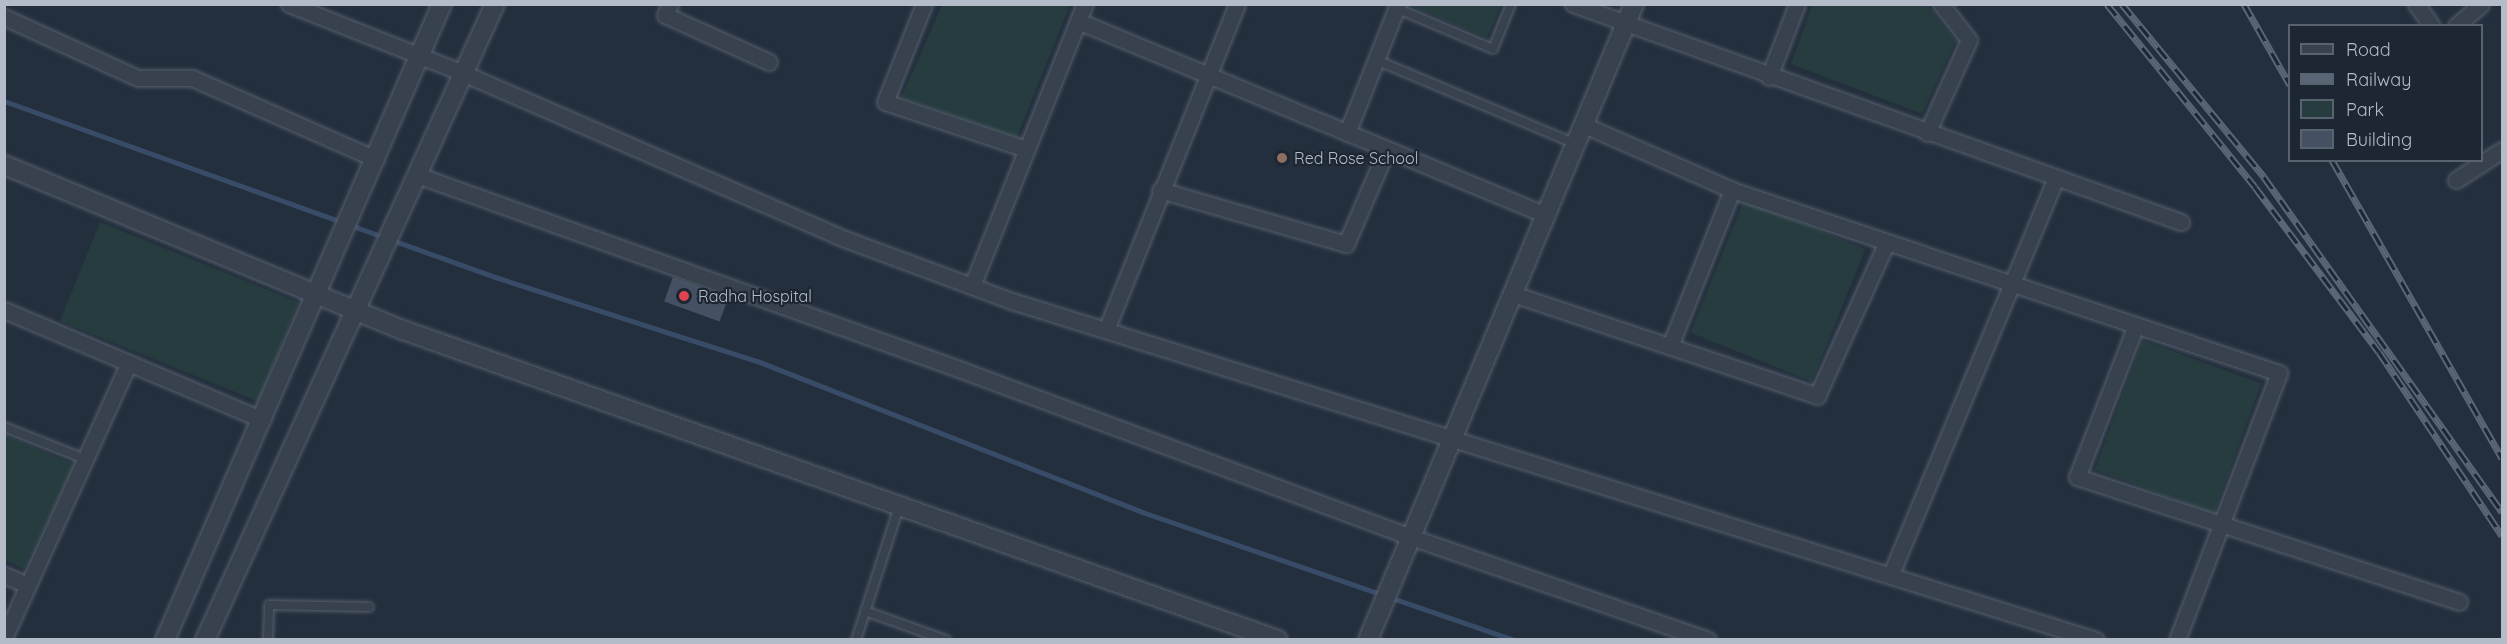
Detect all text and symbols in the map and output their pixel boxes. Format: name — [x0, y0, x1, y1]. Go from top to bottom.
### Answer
legend — [2288, 24, 2483, 162]
text: Road — [2346, 38, 2391, 61]
text: Railway — [2346, 68, 2412, 91]
text: Park — [2346, 98, 2384, 121]
text: Building — [2346, 128, 2412, 151]
place label: Red Rose School — [1294, 148, 1418, 168]
marker: Red Rose School — [1275, 151, 1289, 165]
place label: Radha Hospital — [698, 286, 812, 306]
marker: Radha Hospital — [675, 287, 693, 305]

